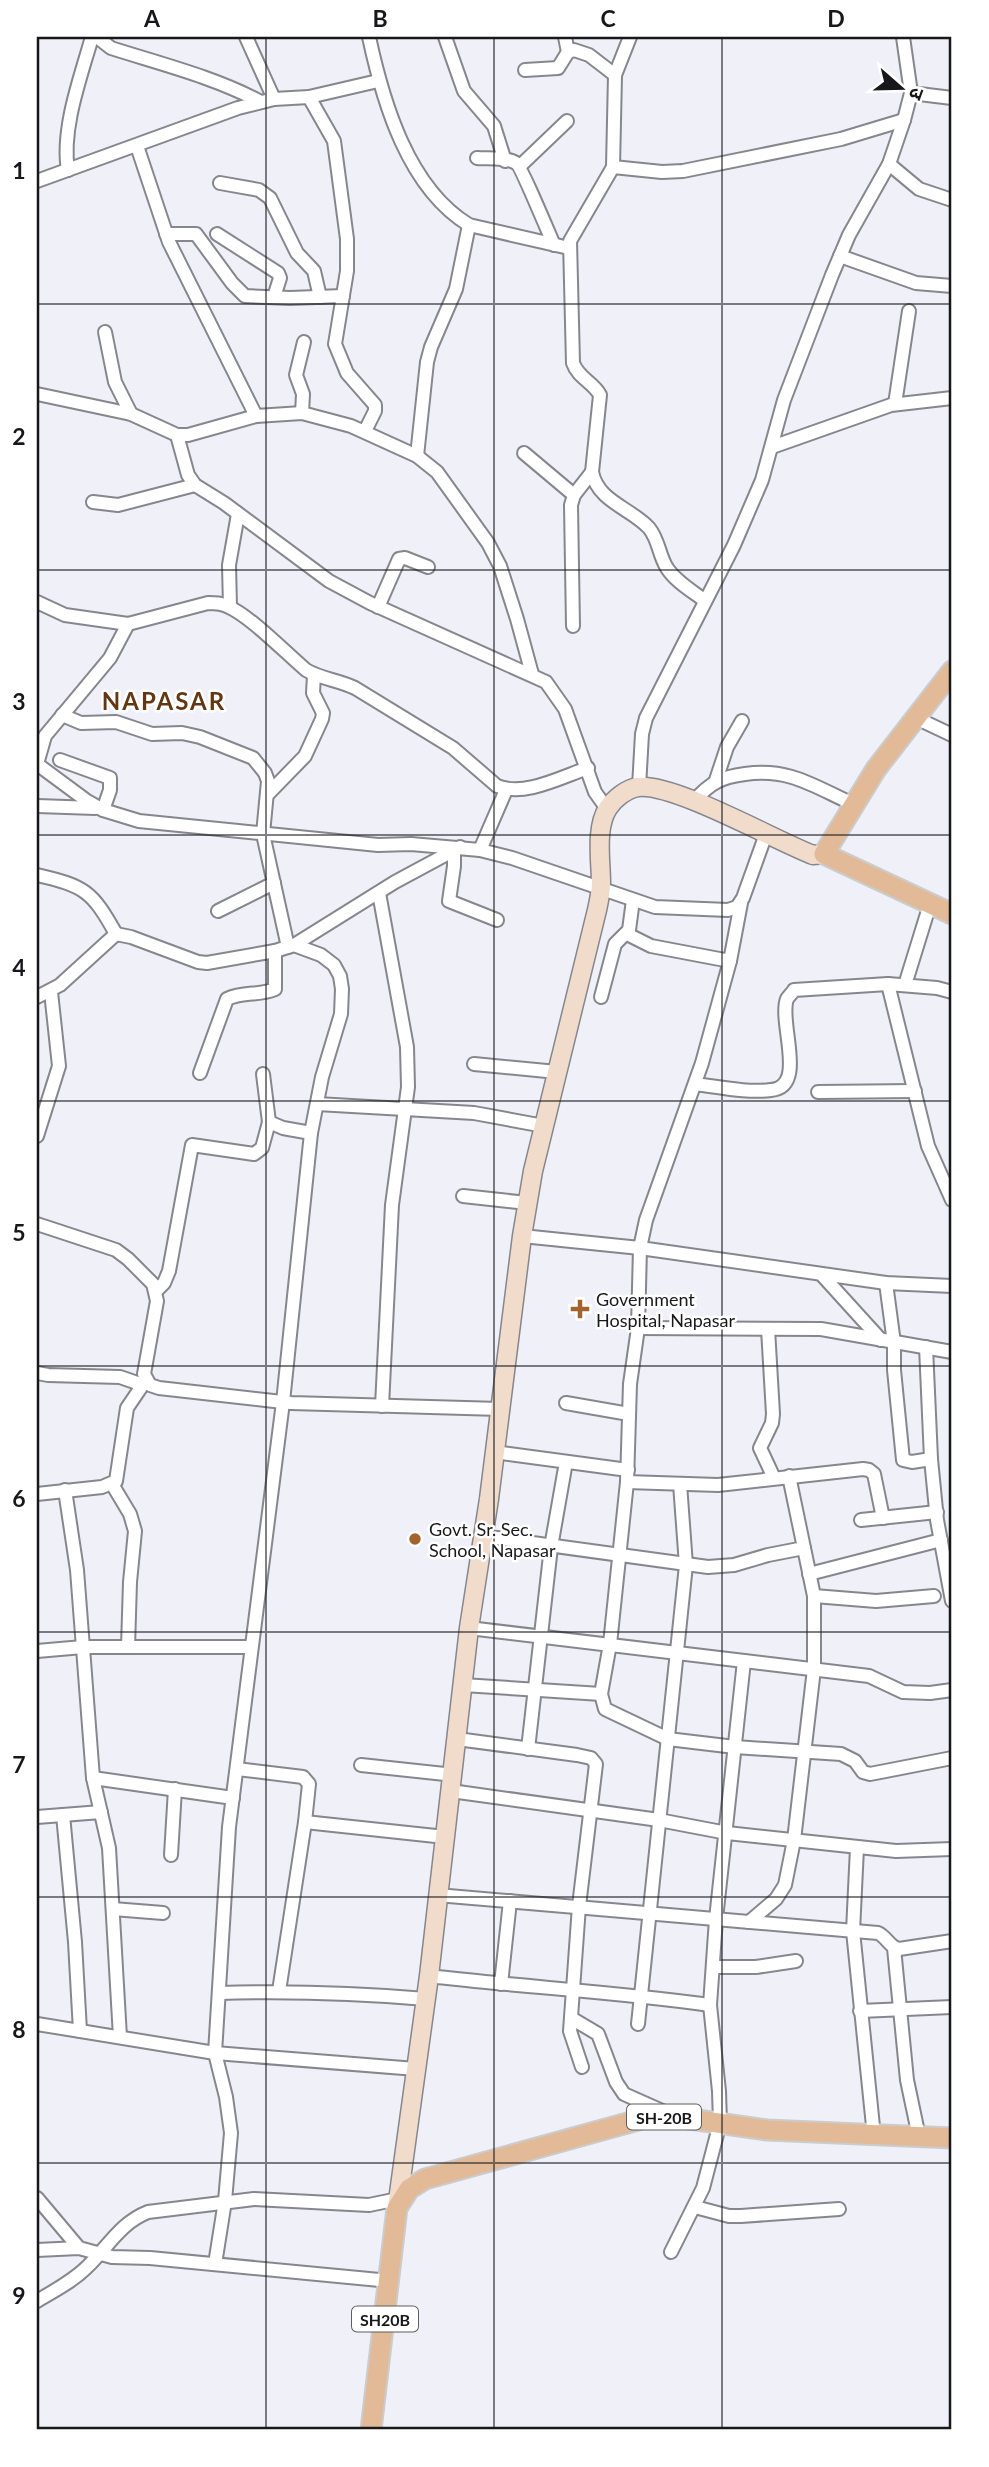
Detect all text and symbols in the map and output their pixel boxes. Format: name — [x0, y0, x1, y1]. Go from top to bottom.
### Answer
text: A — [143, 4, 161, 32]
text: B — [372, 4, 388, 32]
text: C — [600, 4, 616, 32]
text: D — [827, 4, 845, 32]
north arrow — [866, 52, 936, 122]
text: उ — [904, 85, 930, 104]
text: 1 — [12, 156, 26, 184]
text: 2 — [12, 422, 26, 450]
district label: NAPASAR — [102, 686, 226, 715]
text: 3 — [12, 687, 26, 715]
text: 4 — [12, 953, 26, 981]
text: 5 — [12, 1218, 26, 1246]
place label: Government Hospital, Napasar — [596, 1288, 735, 1331]
marker: Government Hospital, Napasar — [570, 1299, 590, 1319]
text: 6 — [12, 1484, 26, 1512]
place label: Govt. Sr. Sec. School, Napasar — [429, 1518, 556, 1561]
marker: Govt. Sr. Sec. School, Napasar — [407, 1531, 423, 1547]
text: 7 — [12, 1750, 26, 1778]
text: 8 — [12, 2015, 26, 2043]
road number: SH-20B — [627, 2104, 701, 2130]
text: 9 — [12, 2281, 26, 2309]
road number: SH20B — [352, 2306, 418, 2332]

